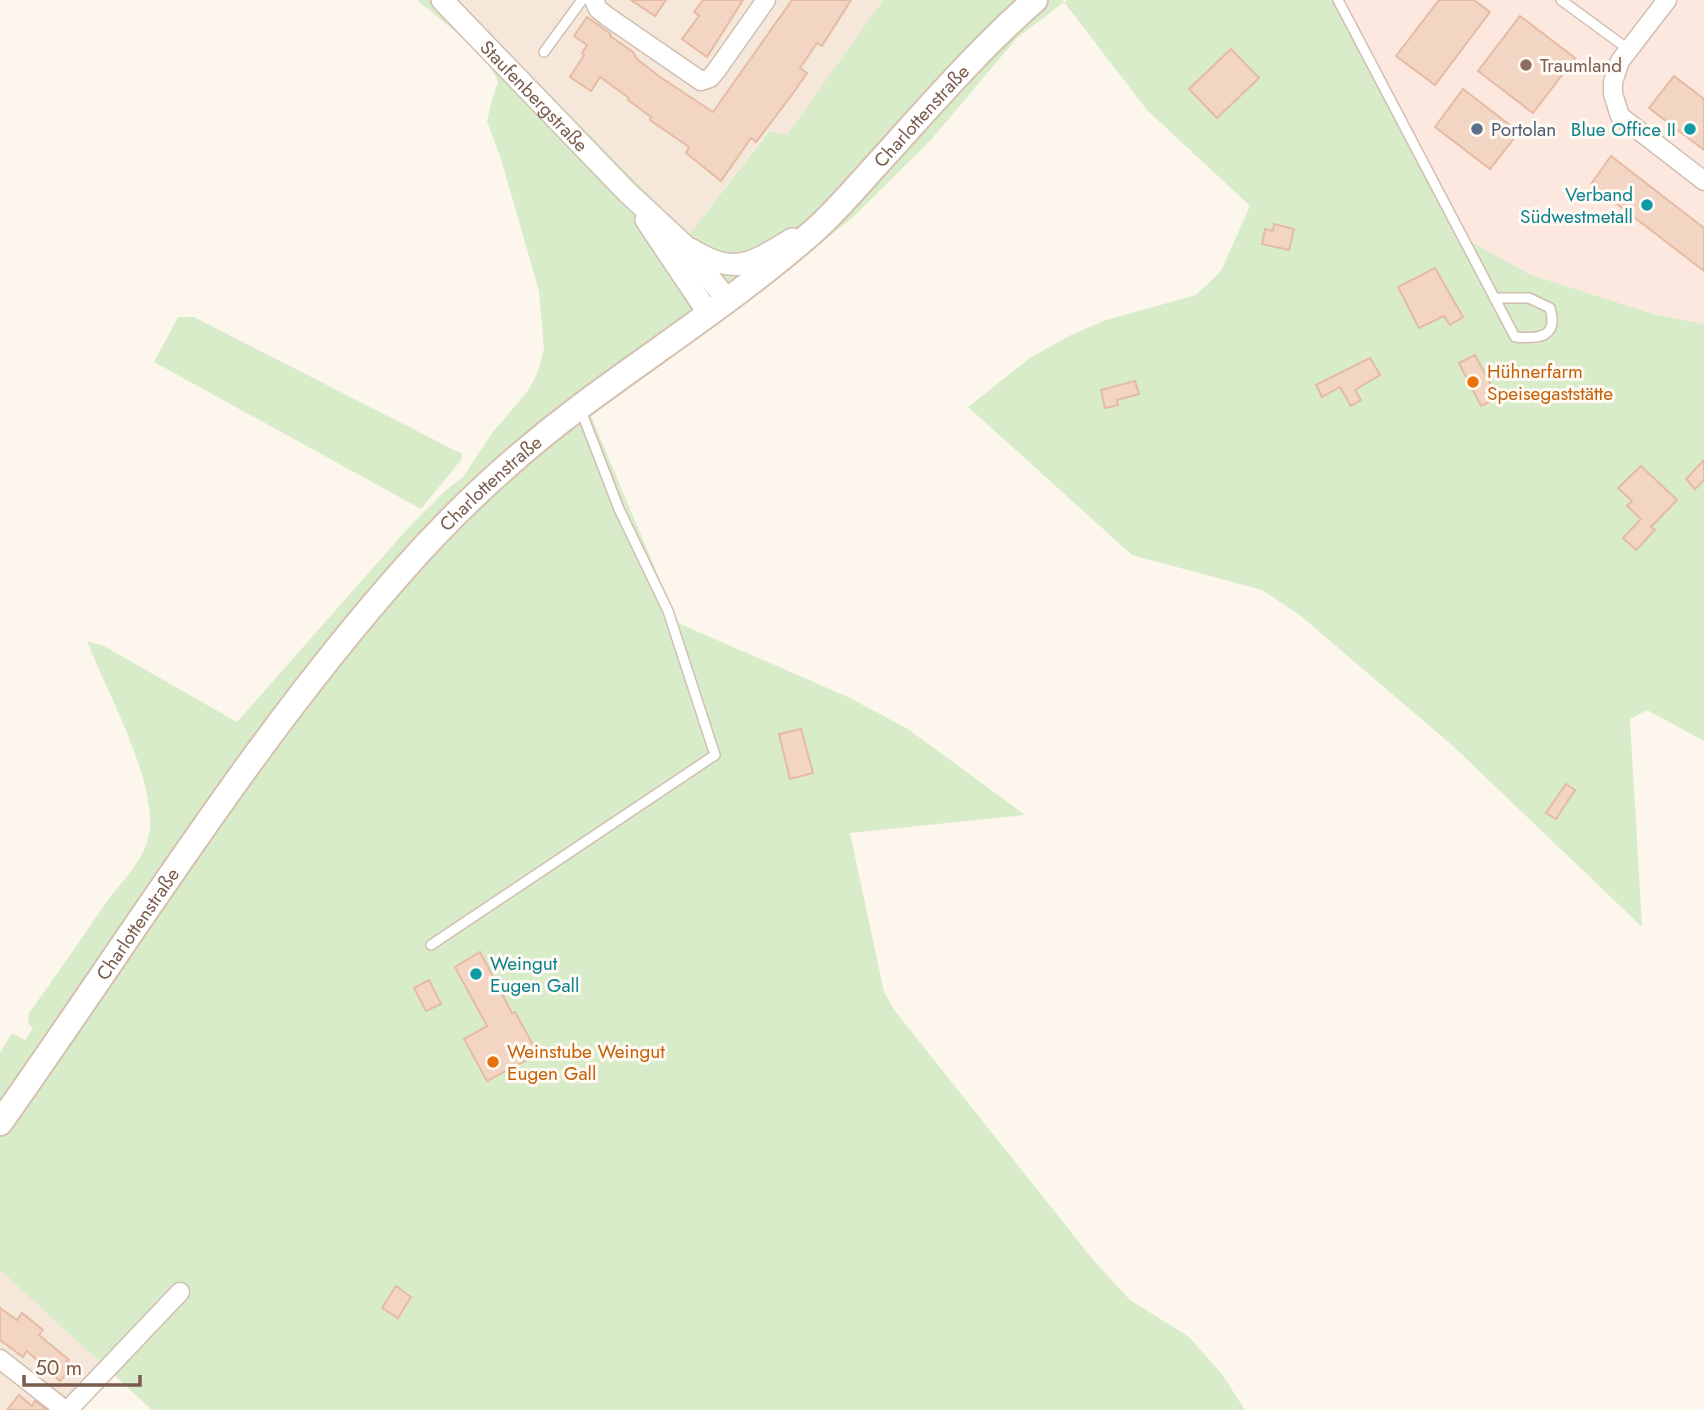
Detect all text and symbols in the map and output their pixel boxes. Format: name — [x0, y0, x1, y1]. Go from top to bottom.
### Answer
street label: Staufenbergstraße — [474, 34, 595, 158]
place label: Traumland — [1540, 52, 1622, 79]
marker: Traumland — [1518, 57, 1534, 73]
street label: Charlottenstraße — [867, 58, 975, 173]
place label: Portolan — [1491, 116, 1556, 143]
place label: Blue Office II — [1571, 116, 1676, 143]
marker: Portolan — [1469, 121, 1485, 137]
marker: Blue Office II — [1682, 121, 1698, 137]
place label: Verband Südwestmetall — [1520, 181, 1633, 230]
marker: Verband Südwestmetall — [1639, 197, 1655, 213]
place label: Hühnerfarm Speisegaststätte — [1487, 358, 1613, 407]
marker: Hühnerfarm Speisegaststätte — [1465, 374, 1481, 390]
street label: Charlottenstraße — [433, 429, 547, 537]
street label: Charlottenstraße — [89, 862, 185, 985]
place label: Weingut Eugen Gall — [490, 950, 579, 999]
marker: Weingut Eugen Gall — [468, 966, 484, 982]
place label: Weinstube Weingut Eugen Gall — [507, 1038, 665, 1087]
marker: Weinstube Weingut Eugen Gall — [485, 1054, 501, 1070]
scale bar — [24, 1344, 140, 1388]
text: 50 m — [35, 1353, 82, 1383]

